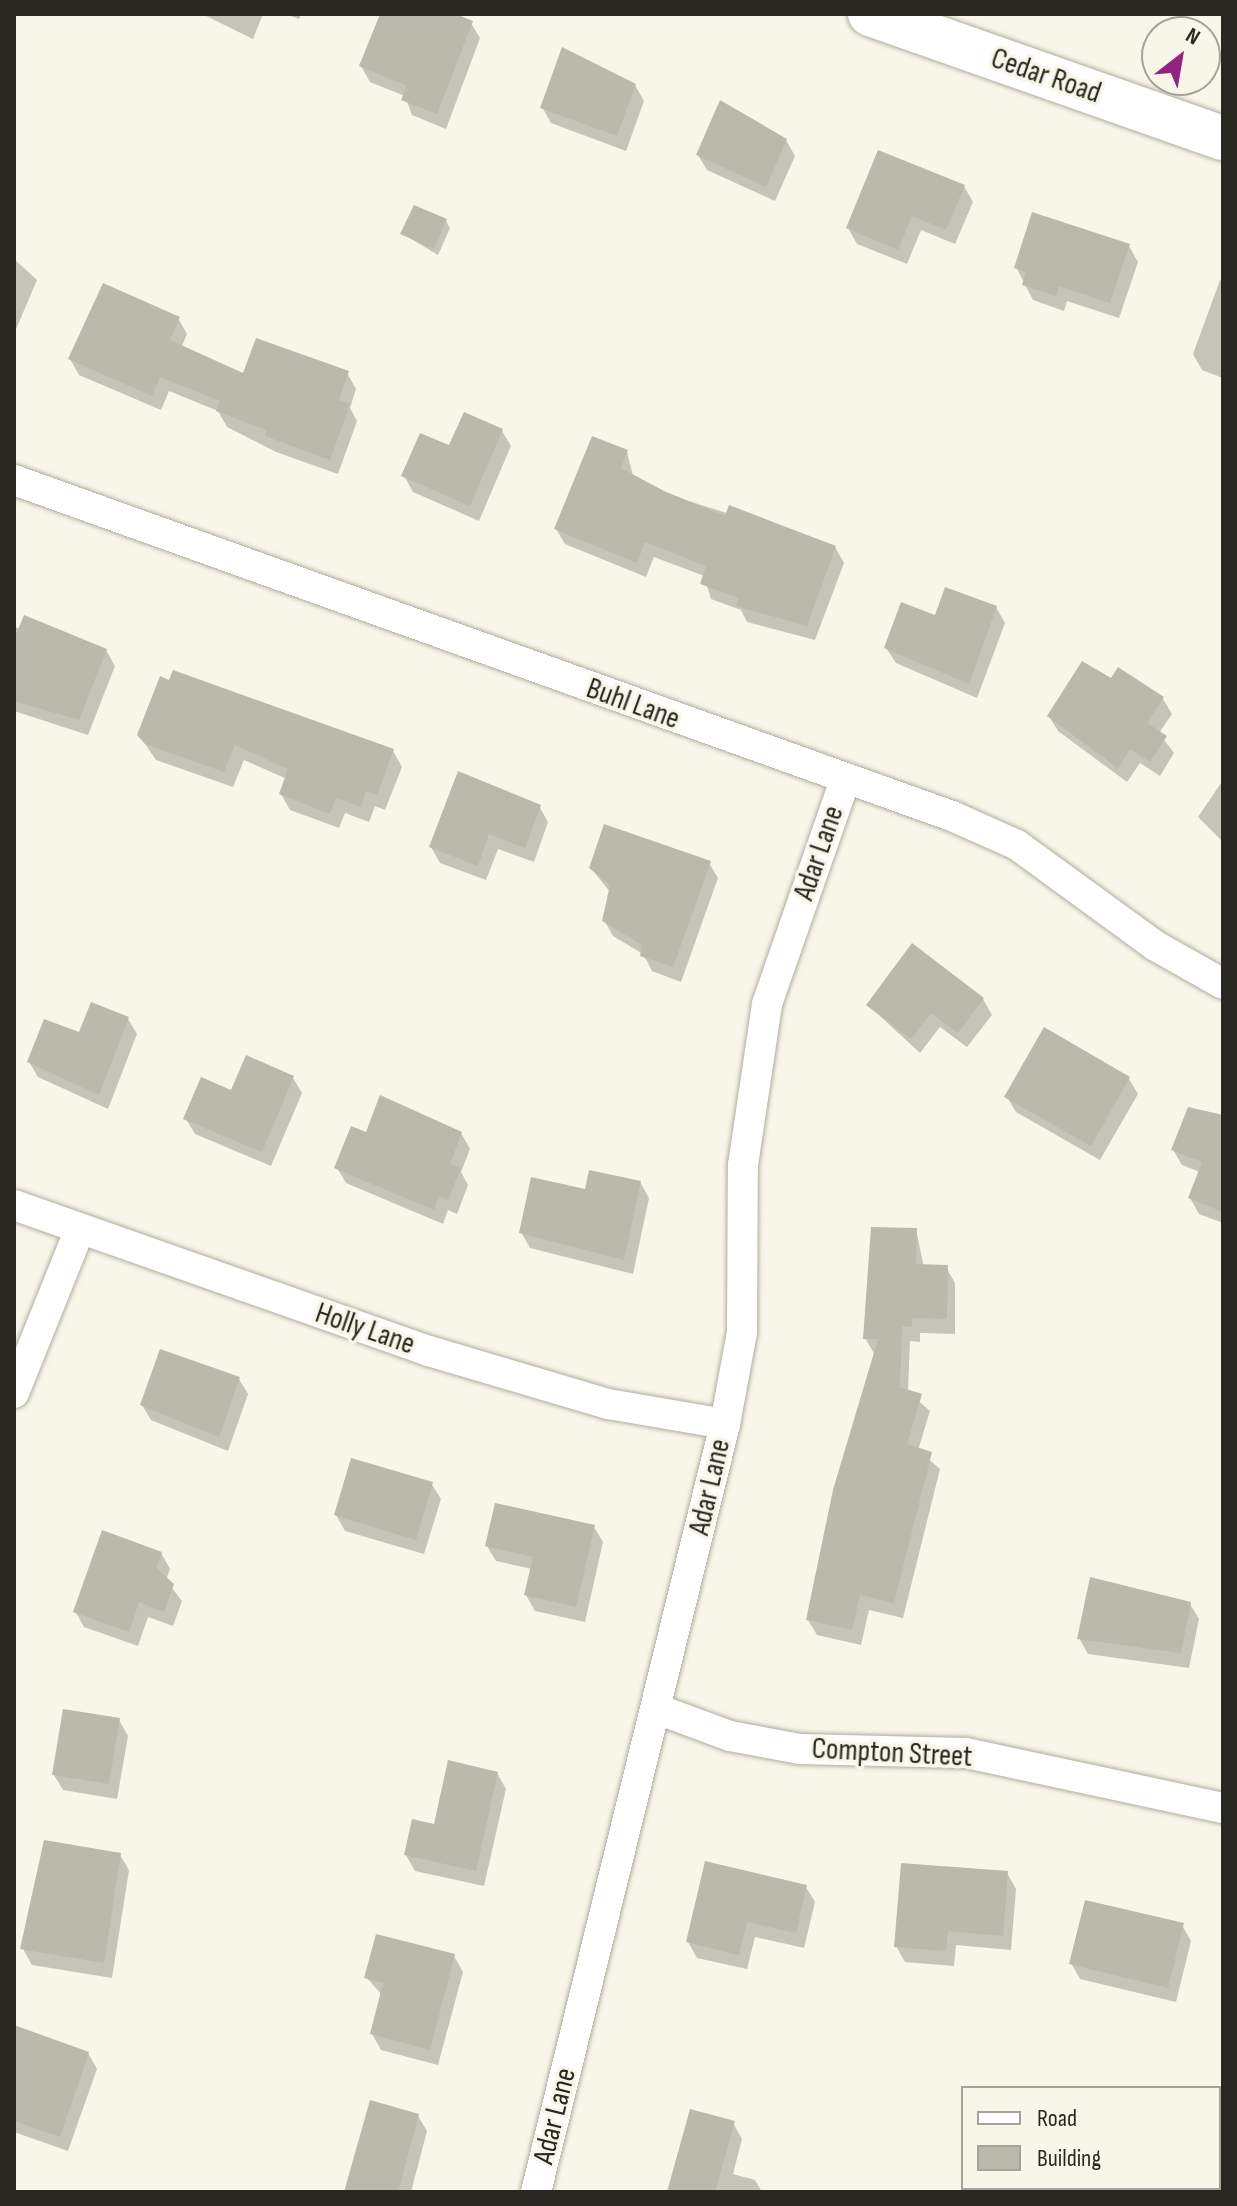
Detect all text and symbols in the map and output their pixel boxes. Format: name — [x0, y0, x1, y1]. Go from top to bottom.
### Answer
north arrow — [1141, 16, 1221, 96]
text: N — [1181, 22, 1205, 51]
street label: Cedar Road — [986, 40, 1106, 112]
street label: Buhl Lane — [581, 671, 685, 737]
street label: Adar Lane — [786, 801, 852, 905]
street label: Holly Lane — [311, 1295, 419, 1363]
street label: Adar Lane — [682, 1435, 738, 1539]
street label: Compton Street — [811, 1731, 973, 1775]
street label: Adar Lane — [526, 2064, 584, 2168]
legend — [961, 2086, 1221, 2190]
text: Road — [1037, 2104, 1077, 2133]
text: Building — [1037, 2144, 1101, 2173]

